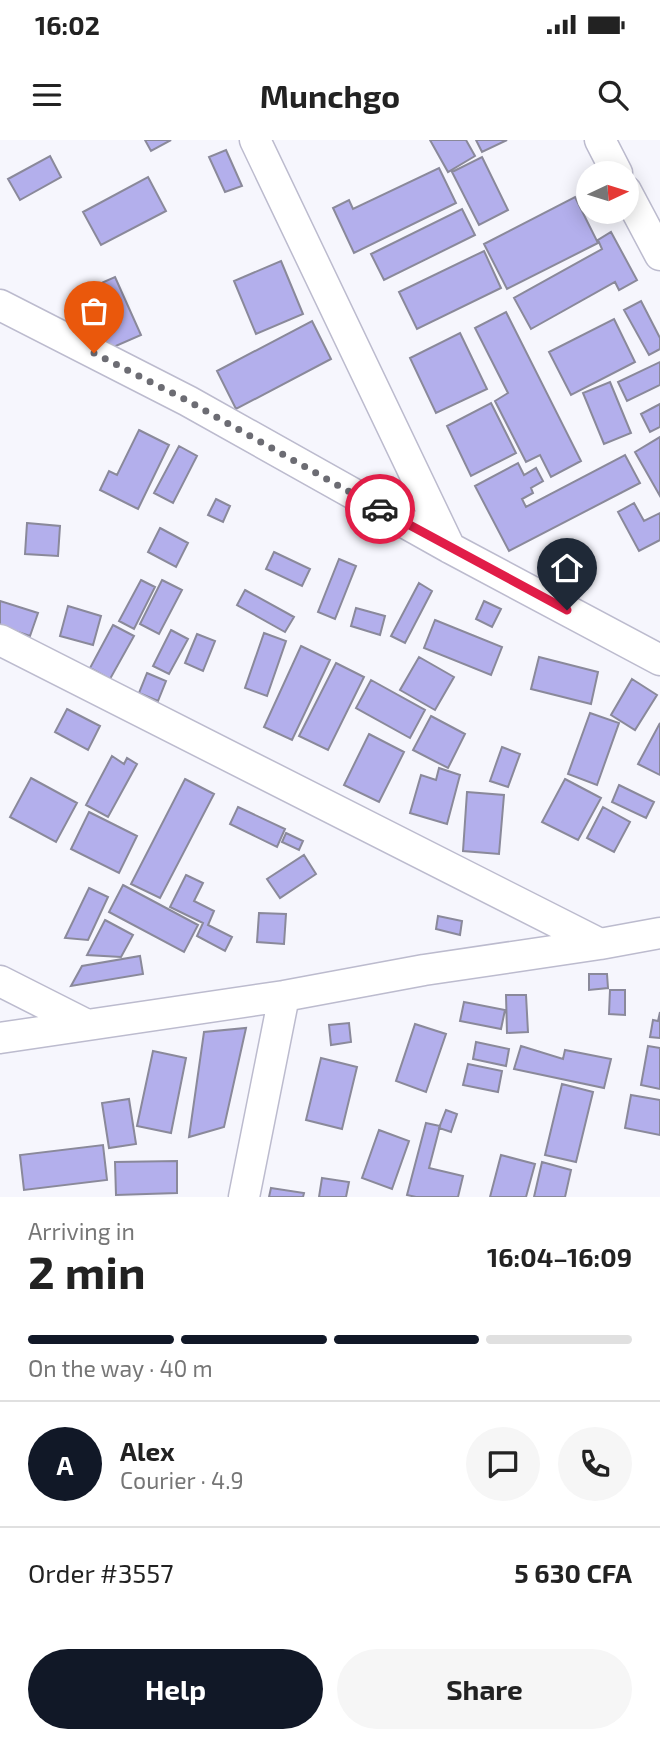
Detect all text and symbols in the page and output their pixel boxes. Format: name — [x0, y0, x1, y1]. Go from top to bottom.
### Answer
text: 16:02 — [35, 9, 100, 40]
icon: menu — [28, 76, 66, 114]
text: Munchgo — [260, 76, 400, 114]
icon: search — [594, 76, 632, 114]
north arrow — [576, 161, 639, 224]
map controls — [576, 161, 639, 224]
pin — [64, 281, 124, 353]
icon: bag — [75, 292, 113, 330]
courier — [345, 474, 415, 544]
icon: car — [361, 490, 399, 528]
pin — [537, 538, 597, 610]
icon: home — [548, 549, 586, 587]
text: Arriving in — [28, 1217, 135, 1245]
text: 16:04–16:09 — [487, 1241, 632, 1272]
text: 2 min — [28, 1243, 146, 1298]
text: On the way · 40 m — [28, 1354, 213, 1382]
button: chat — [466, 1427, 540, 1501]
button: phone — [558, 1427, 632, 1501]
text: Alex — [120, 1435, 175, 1466]
text: A — [57, 1449, 73, 1480]
text: Courier · 4.9 — [120, 1466, 244, 1494]
text: Order #3557 — [28, 1557, 174, 1588]
text: 5 630 CFA — [514, 1557, 632, 1588]
button: Help — [28, 1649, 323, 1729]
button: Share — [337, 1649, 632, 1729]

